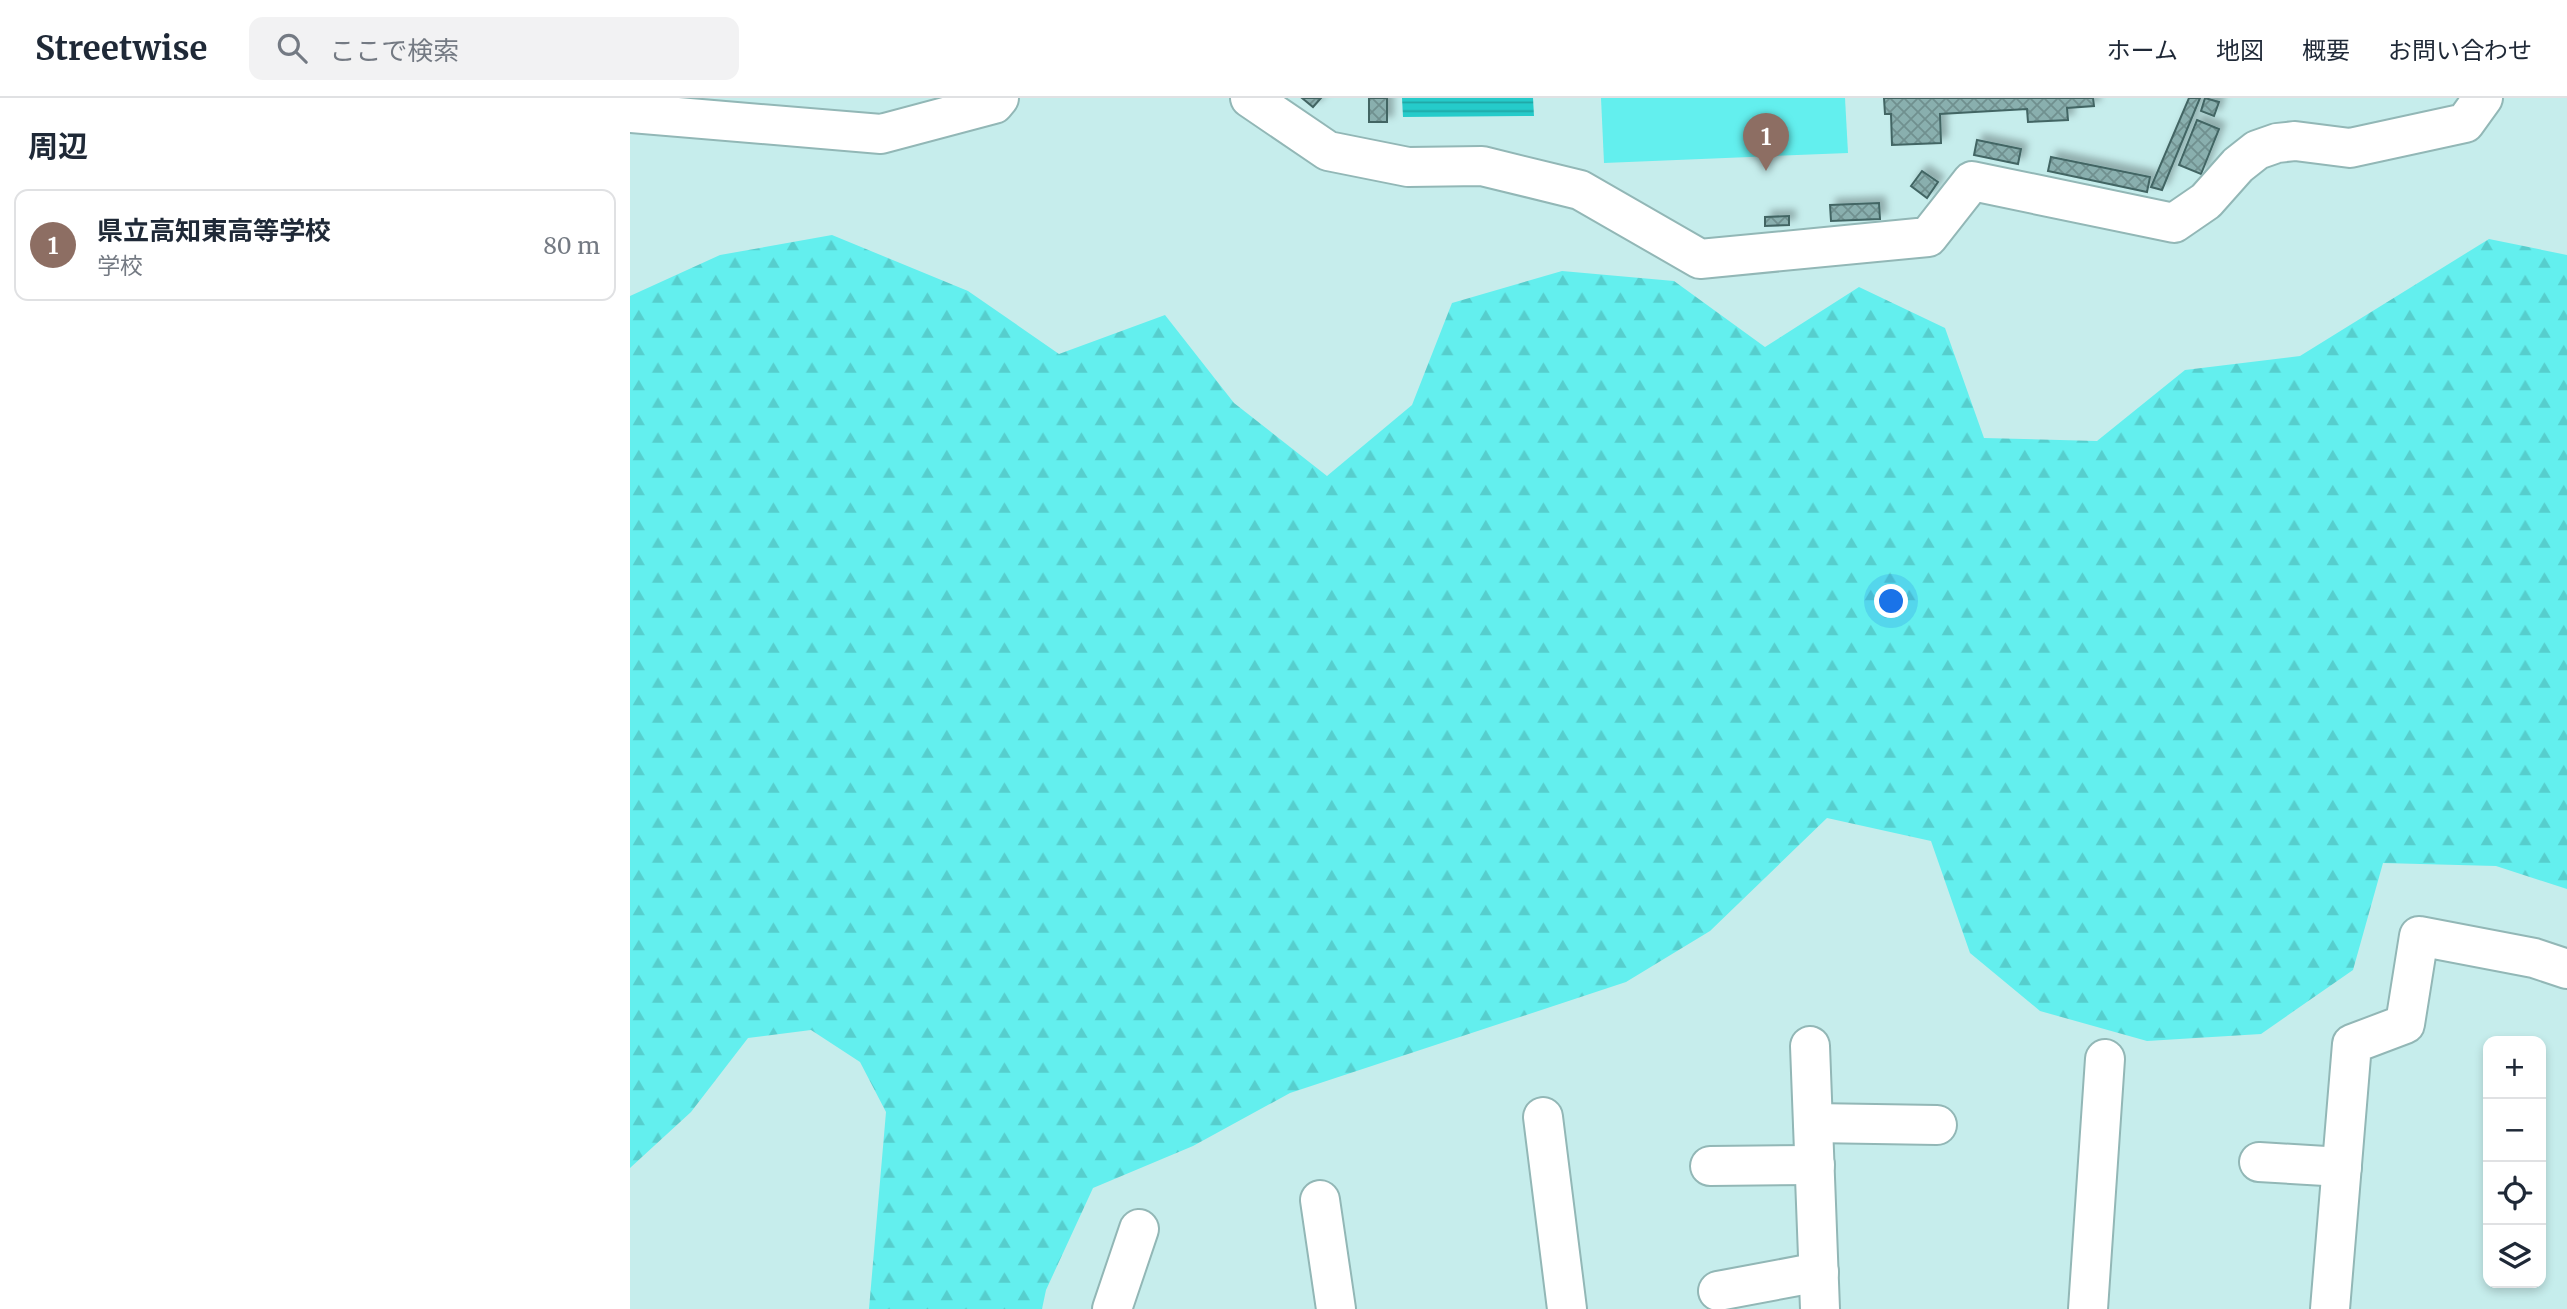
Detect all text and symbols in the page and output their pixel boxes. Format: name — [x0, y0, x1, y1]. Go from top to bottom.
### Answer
search box — [249, 17, 739, 80]
text: Streetwise — [35, 28, 207, 69]
icon: search — [273, 29, 311, 67]
text: ここで検索 — [329, 34, 459, 67]
text: ホーム — [2107, 35, 2178, 66]
text: 地図 — [2216, 35, 2264, 66]
text: 概要 — [2302, 35, 2350, 66]
text: お問い合わせ — [2388, 35, 2532, 66]
pin: 1 — [1743, 113, 1789, 171]
text: 周辺 — [28, 127, 88, 165]
text: 県立高知東高等学校 — [97, 214, 331, 247]
text: 1 — [48, 231, 58, 260]
text: 80 m — [543, 231, 600, 260]
text: 学校 — [97, 251, 143, 280]
your location — [1874, 584, 1908, 618]
map controls — [2483, 1036, 2546, 1288]
button: + — [2483, 1036, 2546, 1099]
button: − — [2483, 1099, 2546, 1162]
button: locate — [2483, 1162, 2546, 1225]
button: layers — [2483, 1225, 2546, 1288]

